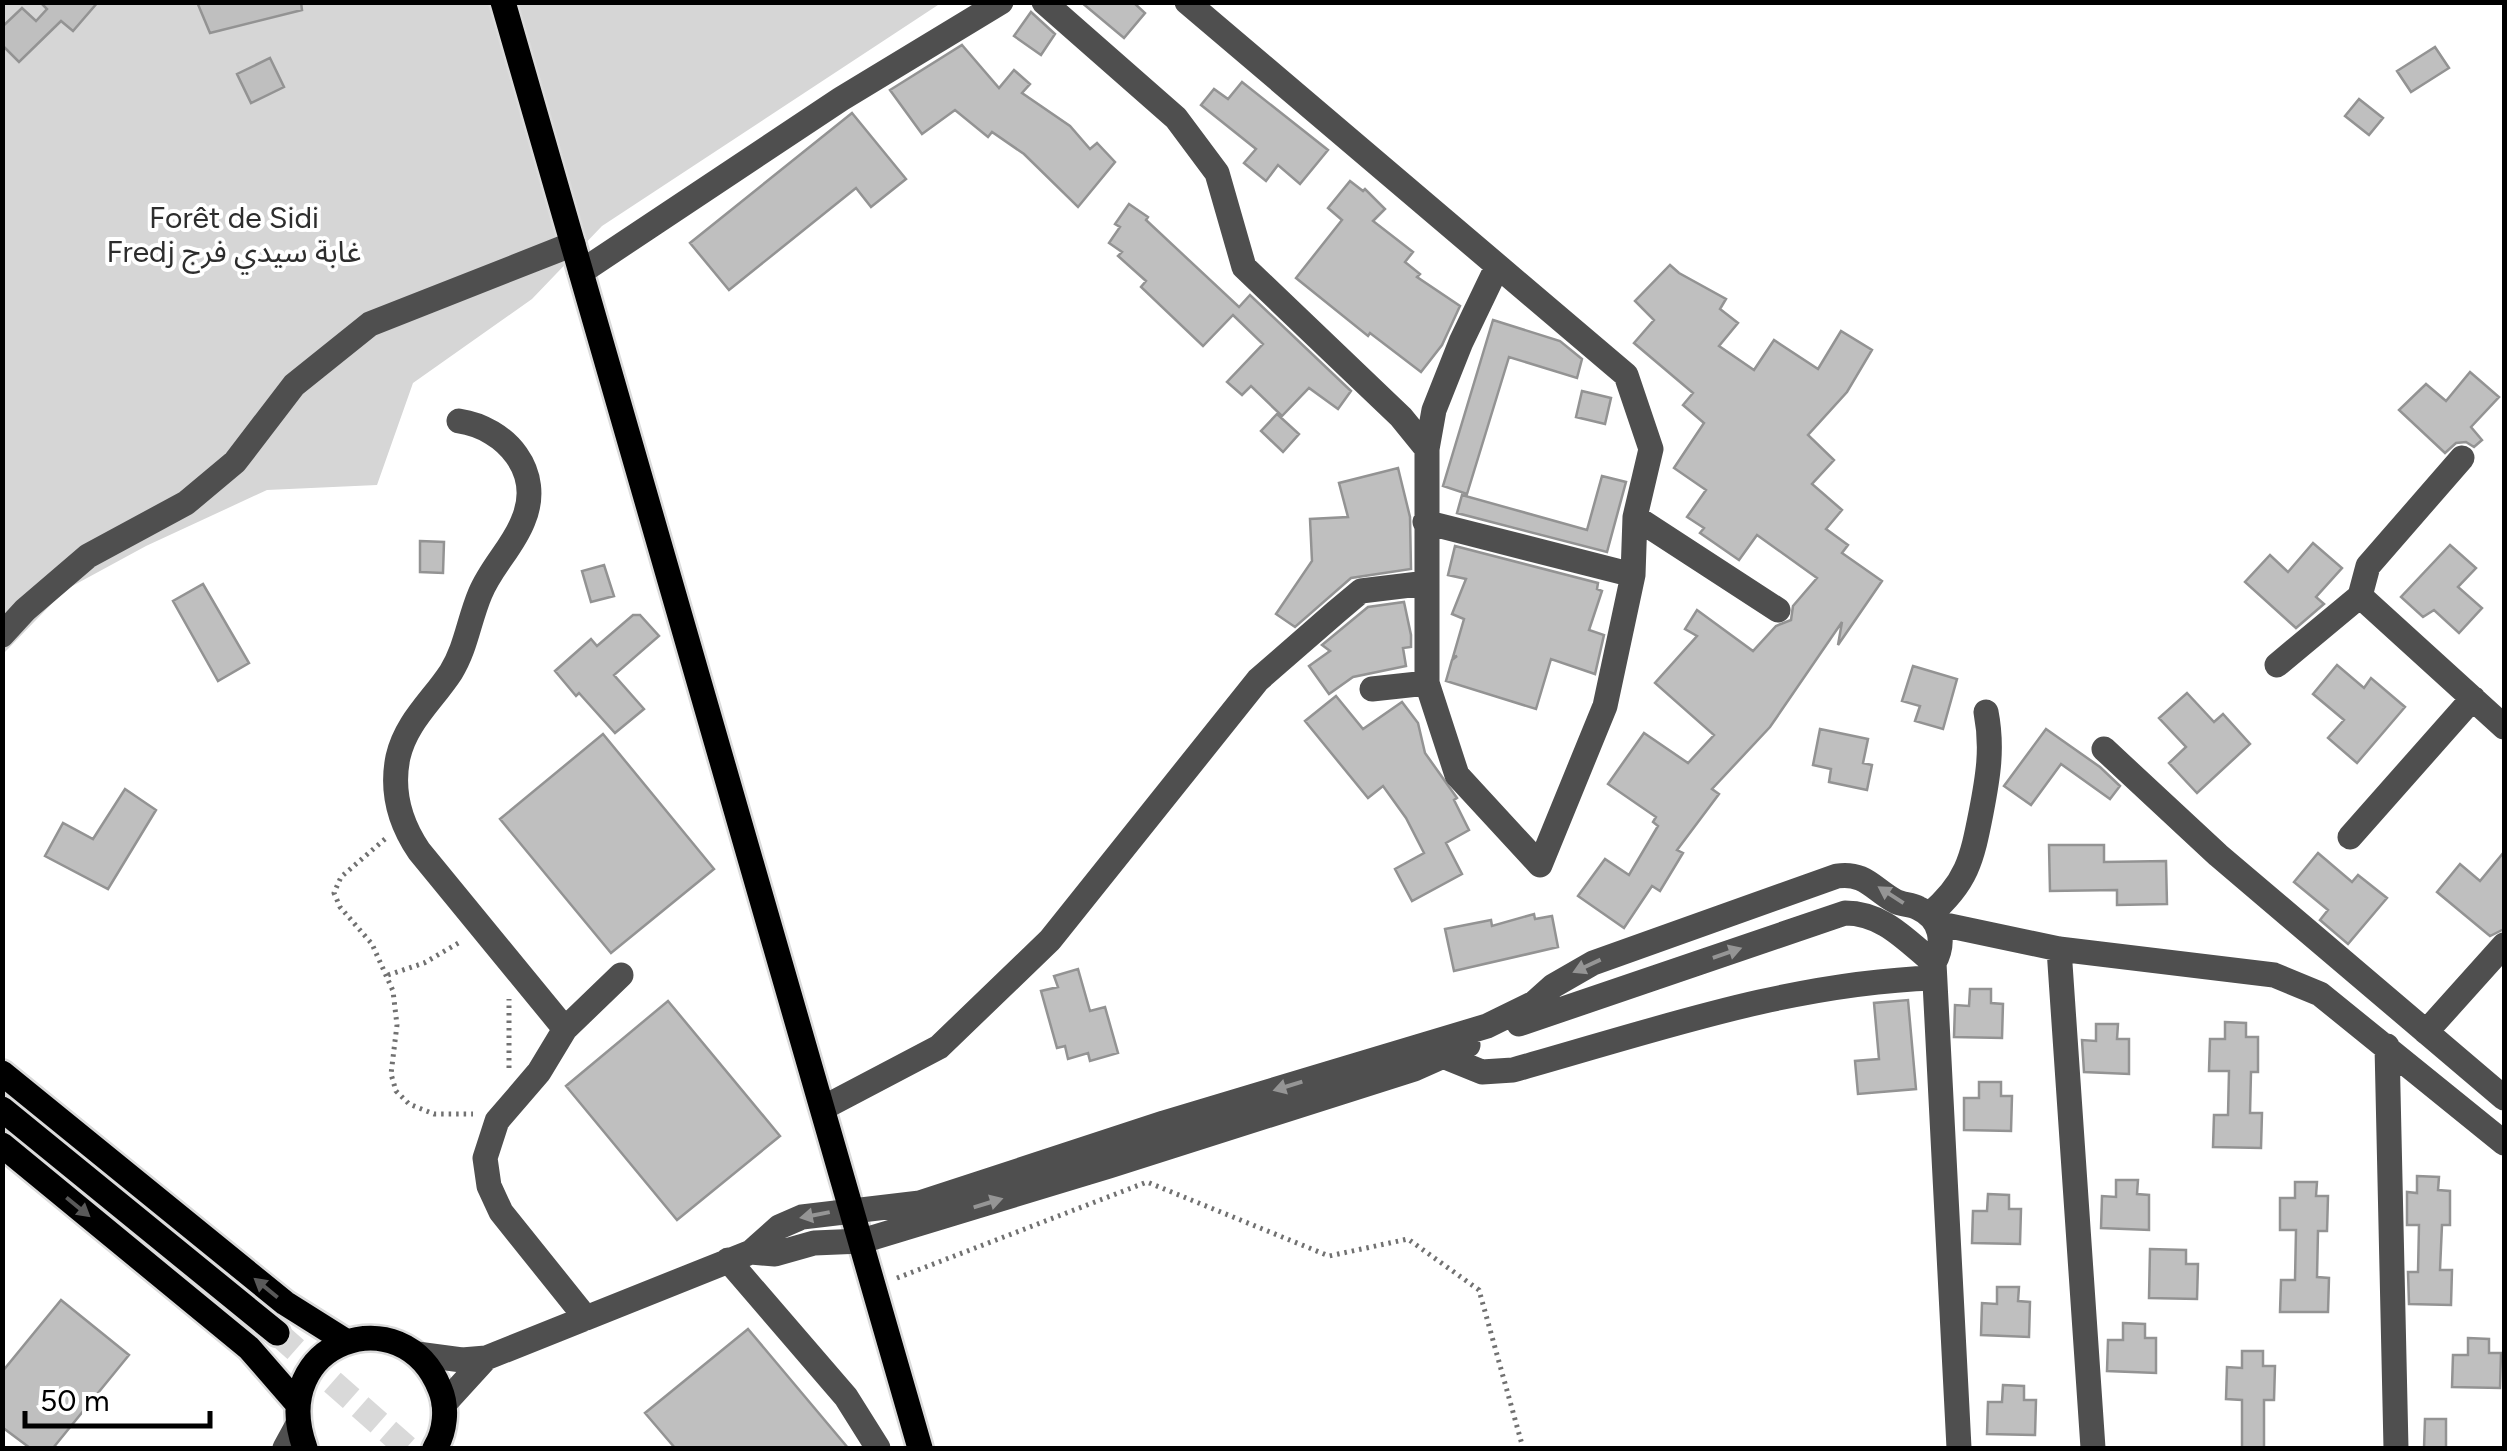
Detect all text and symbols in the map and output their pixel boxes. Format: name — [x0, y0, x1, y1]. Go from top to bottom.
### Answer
park label: Forêt de Sidi Fredj غابة سيدي فرج — [107, 199, 361, 275]
one-way arrow — [1877, 886, 1904, 905]
one-way arrow — [1712, 945, 1742, 960]
one-way arrow — [1573, 958, 1602, 975]
one-way arrow — [1273, 1079, 1303, 1094]
one-way arrow — [974, 1195, 1004, 1210]
one-way arrow — [65, 1196, 90, 1217]
one-way arrow — [799, 1208, 830, 1224]
one-way arrow — [254, 1278, 279, 1299]
scale bar — [25, 1366, 210, 1428]
text: 50 m — [40, 1382, 109, 1419]

